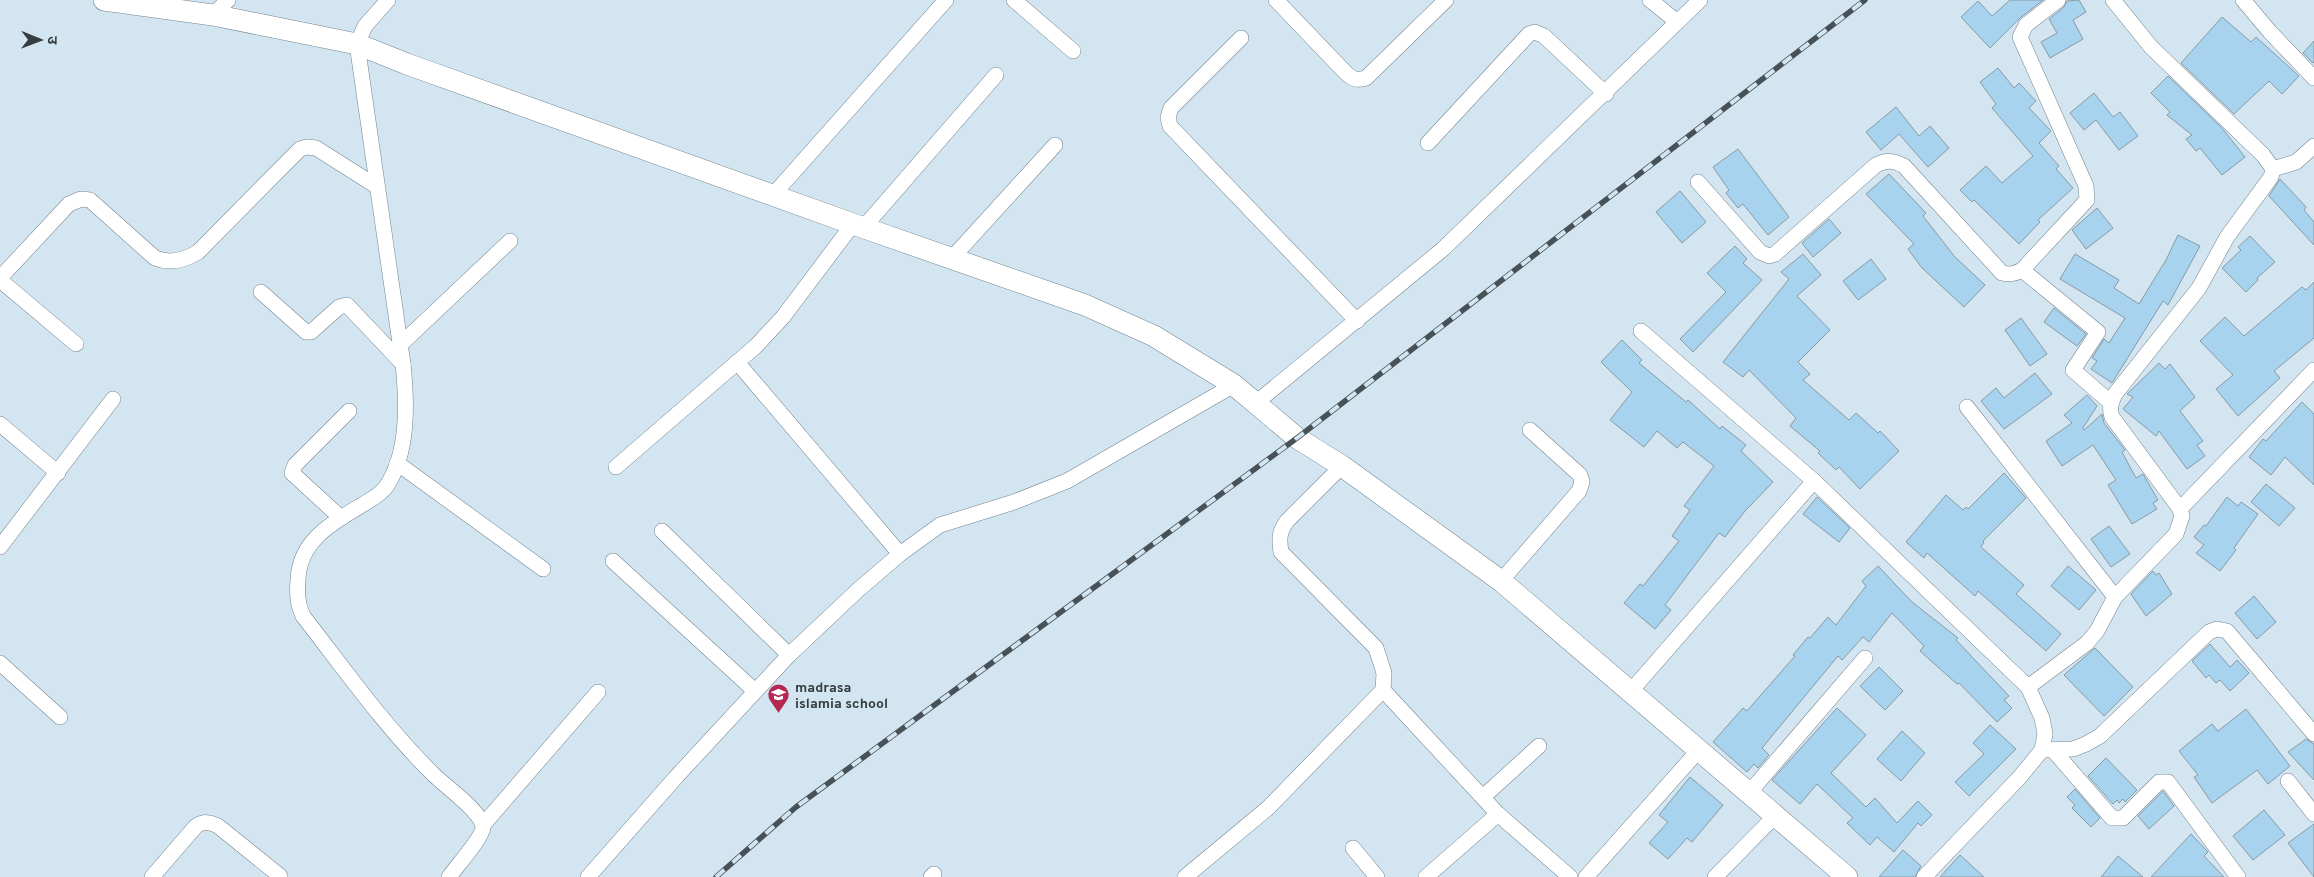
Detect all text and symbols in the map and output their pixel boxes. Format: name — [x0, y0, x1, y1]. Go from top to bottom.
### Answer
north arrow — [15, 15, 65, 65]
text: उ — [43, 36, 60, 45]
place label: madrasa islamia school — [795, 680, 888, 713]
school or university icon: madrasa islamia school — [767, 683, 791, 714]

